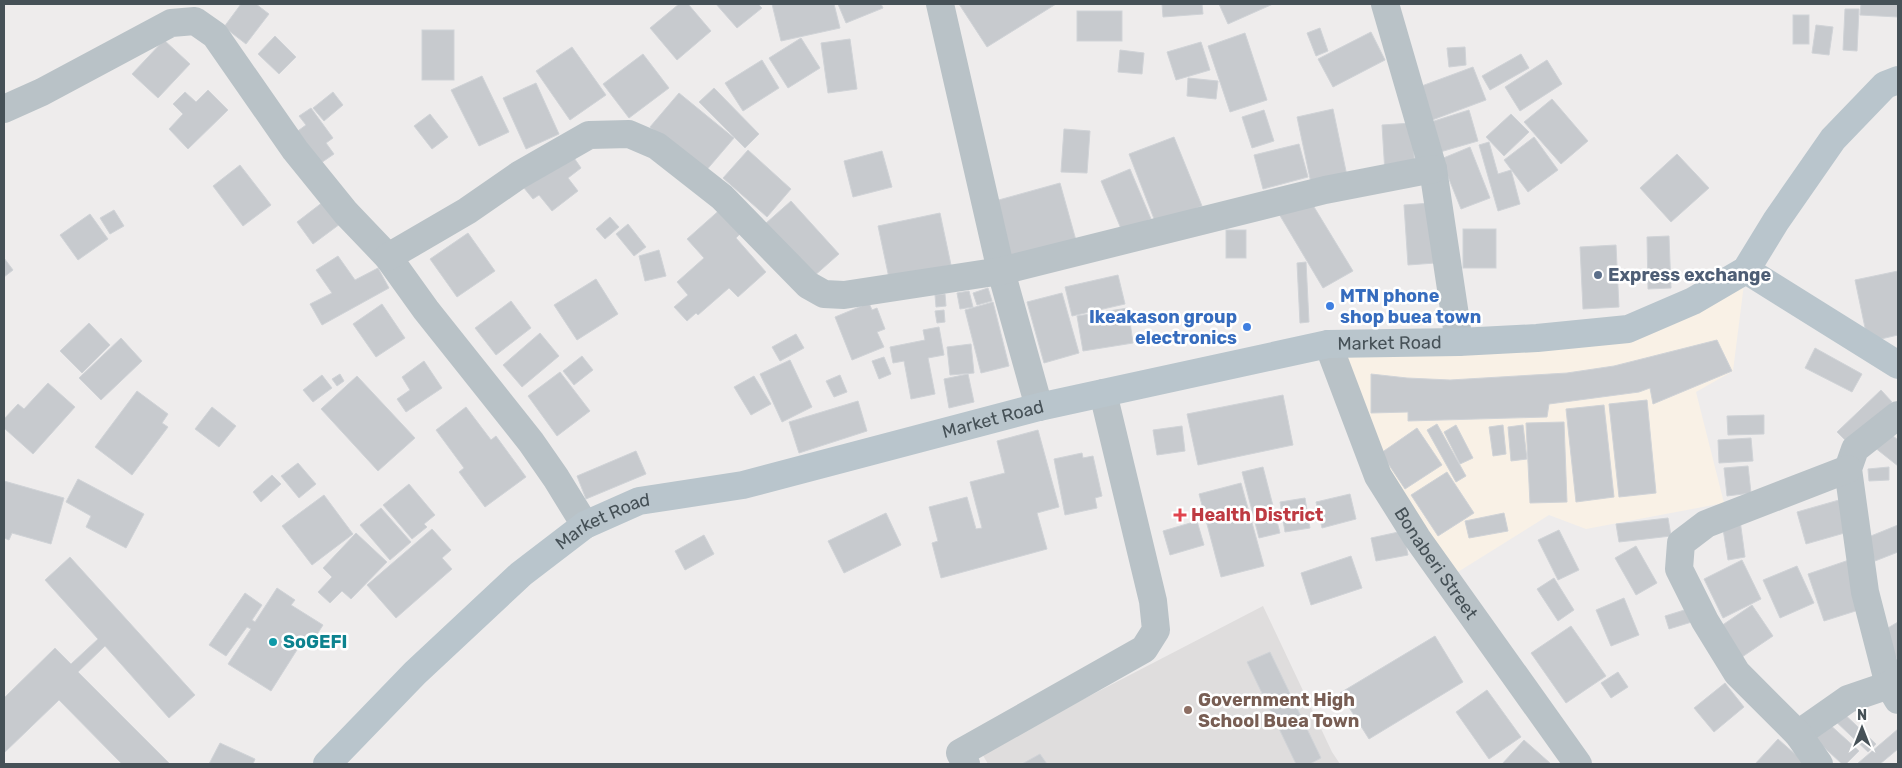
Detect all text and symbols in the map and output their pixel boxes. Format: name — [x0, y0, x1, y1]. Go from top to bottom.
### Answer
place label: Express exchange — [1608, 264, 1771, 286]
marker: Express exchange — [1592, 269, 1604, 281]
place label: MTN phone shop buea town — [1340, 285, 1481, 328]
marker: MTN phone shop buea town — [1324, 300, 1336, 312]
place label: Ikeakason group electronics — [1089, 306, 1237, 349]
marker: Ikeakason group electronics — [1241, 321, 1253, 333]
street label: Market Road — [1337, 331, 1442, 355]
street label: Market Road — [940, 395, 1046, 443]
street label: Market Road — [551, 488, 651, 555]
street label: Bonaberi Street — [1389, 503, 1483, 624]
place label: Health District — [1191, 504, 1324, 526]
marker: Health District — [1173, 508, 1187, 522]
place label: SoGEFI — [283, 631, 347, 653]
marker: SoGEFI — [267, 636, 279, 648]
place label: Government High School Buea Town — [1198, 689, 1359, 732]
north arrow — [1837, 703, 1887, 753]
marker: Government High School Buea Town — [1182, 704, 1194, 716]
text: N — [1857, 707, 1867, 724]

